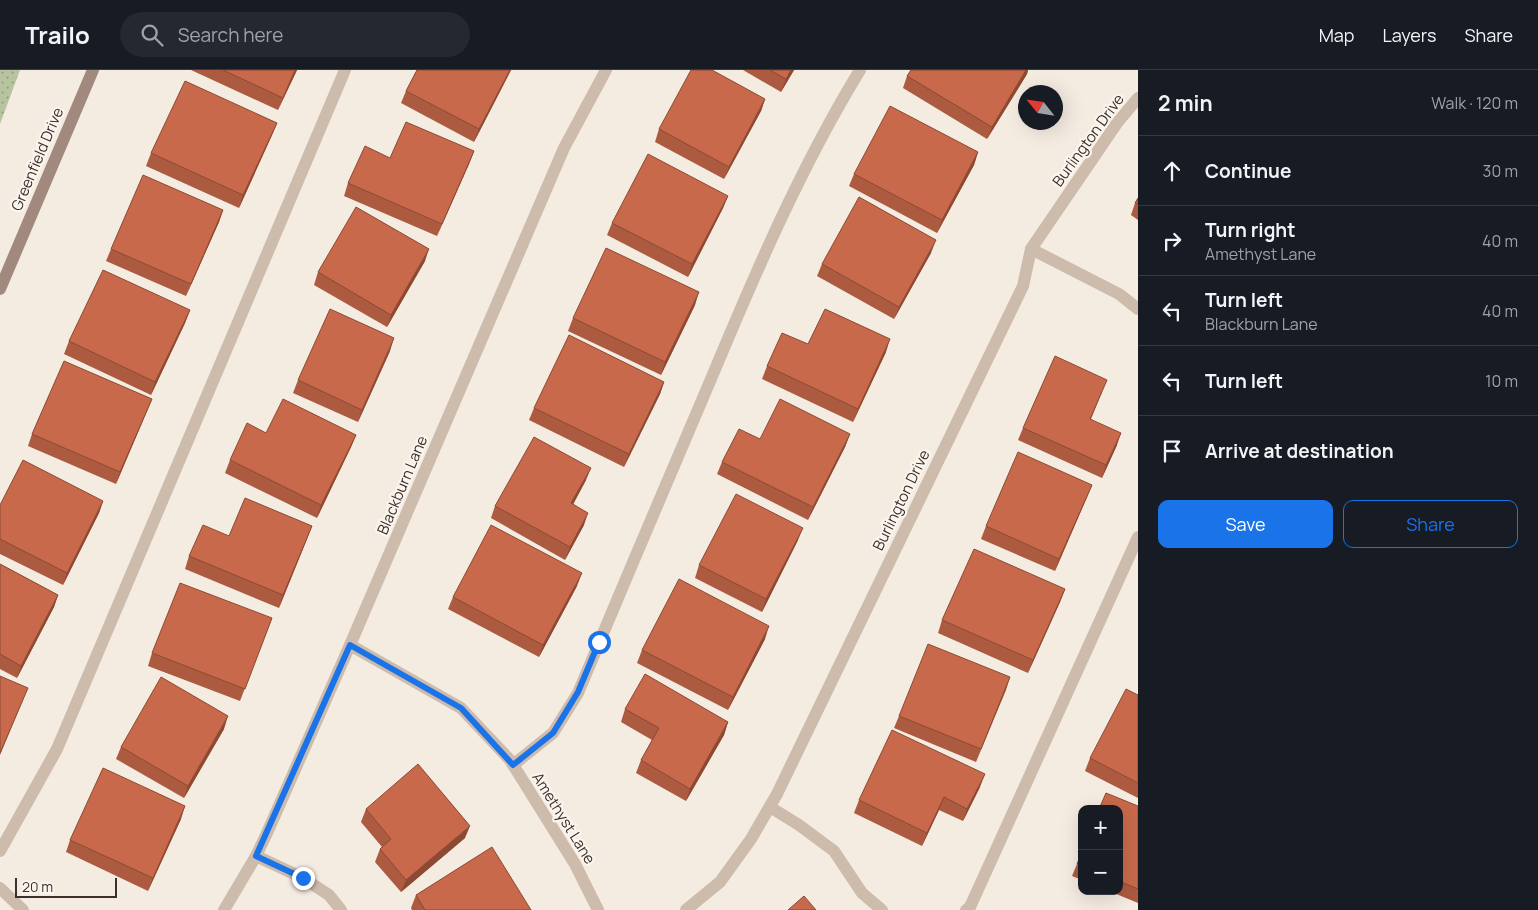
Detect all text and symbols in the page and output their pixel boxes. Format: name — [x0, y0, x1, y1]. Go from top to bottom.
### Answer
search box — [120, 12, 470, 57]
text: Trailo — [25, 18, 90, 51]
icon: search — [138, 21, 166, 49]
text: Search here — [178, 22, 283, 48]
text: Map — [1319, 23, 1354, 47]
text: Layers — [1382, 23, 1436, 47]
text: Share — [1464, 23, 1513, 47]
north arrow — [1018, 85, 1063, 130]
street label: Burlington Drive — [1047, 89, 1129, 191]
text: 2 min — [1158, 89, 1213, 117]
text: Walk · 120 m — [1431, 92, 1518, 114]
street label: Greenfield Drive — [6, 104, 68, 214]
icon: ahead — [1158, 157, 1186, 185]
text: Continue — [1205, 158, 1291, 184]
text: 30 m — [1483, 160, 1518, 182]
text: Turn right — [1205, 217, 1295, 243]
icon: right — [1158, 227, 1186, 255]
text: 40 m — [1482, 230, 1518, 252]
text: Amethyst Lane — [1205, 243, 1316, 265]
text: Turn left — [1205, 287, 1283, 313]
icon: left — [1158, 297, 1186, 325]
text: 40 m — [1482, 300, 1518, 322]
text: Blackburn Lane — [1205, 313, 1318, 335]
icon: left — [1158, 367, 1186, 395]
text: Turn left — [1205, 368, 1283, 394]
text: 10 m — [1485, 370, 1518, 392]
street label: Blackburn Lane — [372, 432, 432, 538]
icon: arrive — [1158, 437, 1186, 465]
text: Arrive at destination — [1205, 438, 1394, 464]
street label: Burlington Drive — [867, 446, 935, 554]
button: Save — [1158, 500, 1333, 548]
button: Share — [1343, 500, 1518, 548]
route start — [588, 631, 611, 654]
street label: Amethyst Lane — [527, 768, 601, 868]
map controls — [1078, 805, 1123, 895]
button: + — [1078, 805, 1123, 850]
button: − — [1078, 850, 1123, 895]
route end — [292, 867, 315, 890]
scale bar — [15, 875, 118, 898]
text: 20 m — [22, 877, 53, 896]

